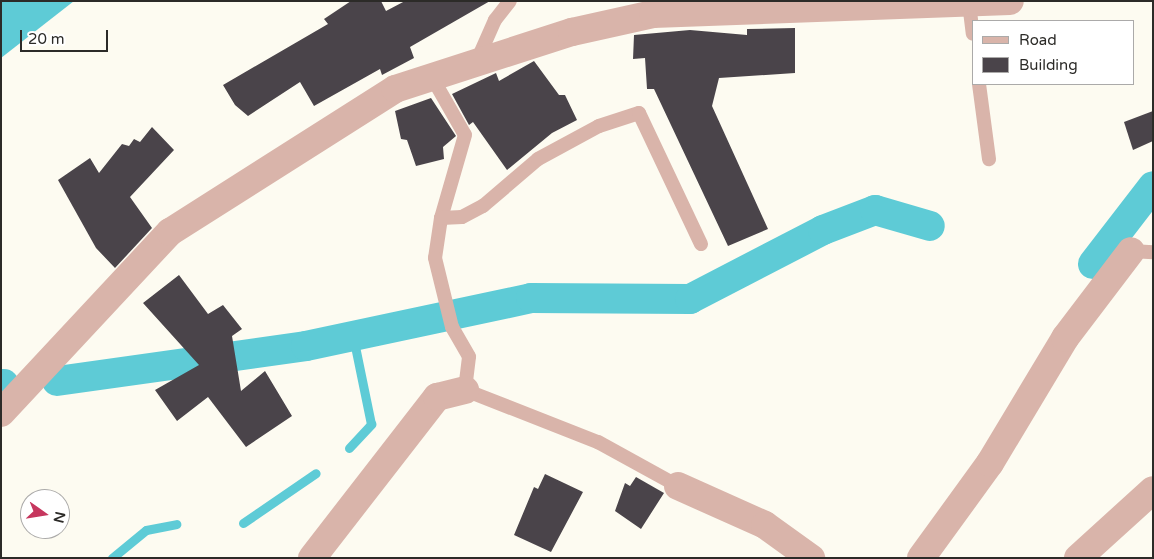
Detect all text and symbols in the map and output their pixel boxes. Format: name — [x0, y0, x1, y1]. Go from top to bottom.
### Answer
scale bar — [22, 20, 110, 52]
legend — [972, 20, 1134, 85]
text: 20 m — [28, 30, 65, 48]
text: Road — [1019, 31, 1057, 49]
text: Building — [1019, 56, 1078, 74]
north arrow — [20, 489, 70, 539]
text: N — [50, 510, 69, 525]

